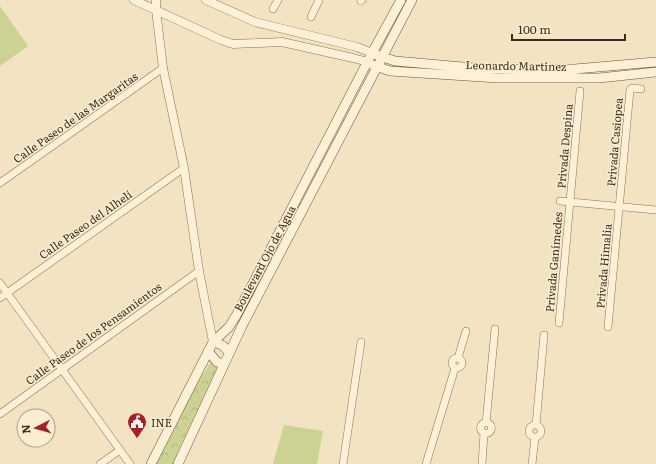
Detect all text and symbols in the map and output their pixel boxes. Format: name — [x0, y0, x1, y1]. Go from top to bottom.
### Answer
scale bar — [512, 16, 625, 42]
text: 100 m — [518, 20, 551, 38]
street label: Leonardo Martínez — [466, 56, 567, 74]
street label: Calle Paseo de las Margaritas — [9, 68, 141, 166]
street label: Privada Casiopea — [602, 97, 626, 187]
street label: Privada Despina — [552, 103, 576, 189]
street label: Calle Paseo del Alhelí — [35, 186, 135, 262]
street label: Boulevard Ojo de Agua — [229, 202, 299, 314]
street label: Privada Ganímedes — [541, 211, 565, 313]
street label: Privada Himalia — [591, 223, 615, 309]
street label: Calle Paseo de los Pensamientos — [22, 278, 164, 388]
north arrow — [16, 408, 56, 448]
public building icon: INE — [126, 411, 148, 439]
place label: INE — [151, 414, 172, 430]
text: N — [17, 424, 33, 435]

